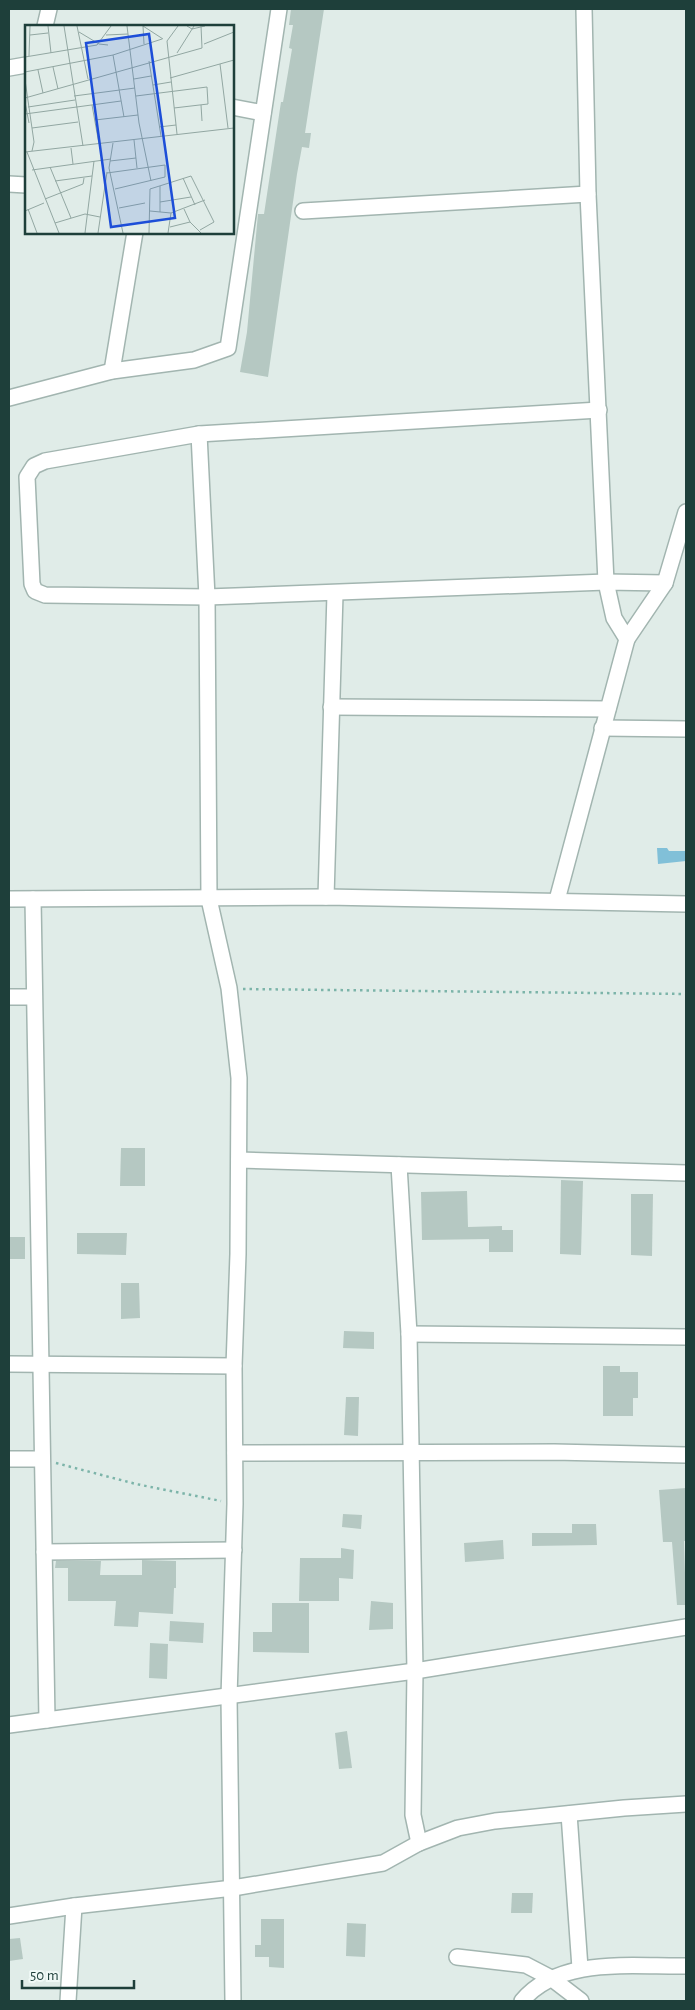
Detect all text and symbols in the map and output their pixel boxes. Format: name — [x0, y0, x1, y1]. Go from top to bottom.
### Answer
inset map — [25, 25, 234, 234]
scale bar — [22, 1958, 135, 1990]
text: 50 m — [30, 1968, 59, 1983]

